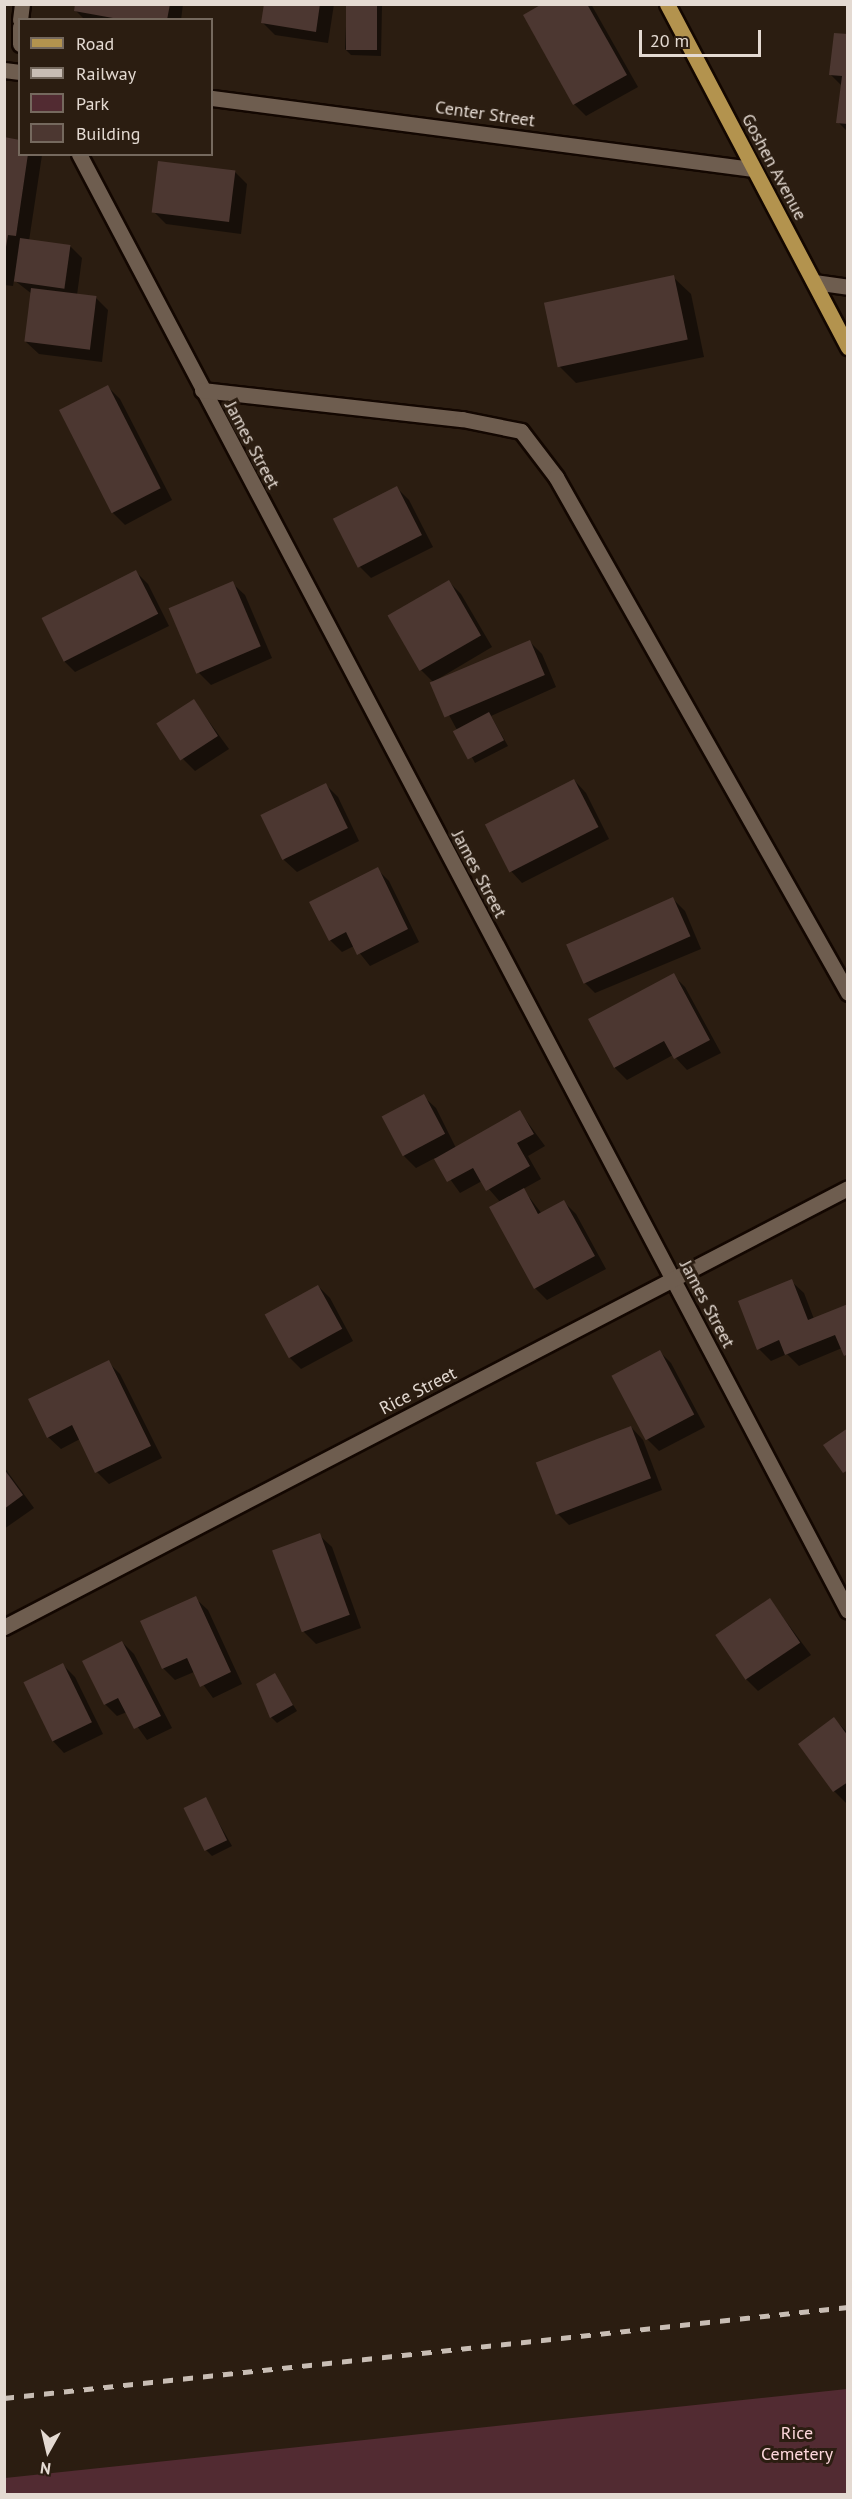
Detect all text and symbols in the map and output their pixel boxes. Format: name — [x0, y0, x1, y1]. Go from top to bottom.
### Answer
legend — [18, 18, 213, 156]
scale bar — [642, 18, 764, 56]
text: 20 m — [650, 29, 689, 52]
text: Road — [76, 32, 114, 55]
text: Railway — [76, 62, 136, 85]
text: Park — [76, 92, 109, 115]
street label: Center Street — [434, 96, 536, 132]
street label: Goshen Avenue — [737, 110, 811, 224]
text: Building — [76, 122, 140, 145]
street label: James Street — [220, 397, 284, 493]
street label: James Street — [447, 826, 511, 922]
street label: James Street — [675, 1256, 739, 1352]
street label: Rice Street — [376, 1363, 460, 1419]
north arrow — [18, 2421, 78, 2481]
park label: Rice Cemetery — [761, 2423, 833, 2466]
text: N — [39, 2458, 52, 2479]

